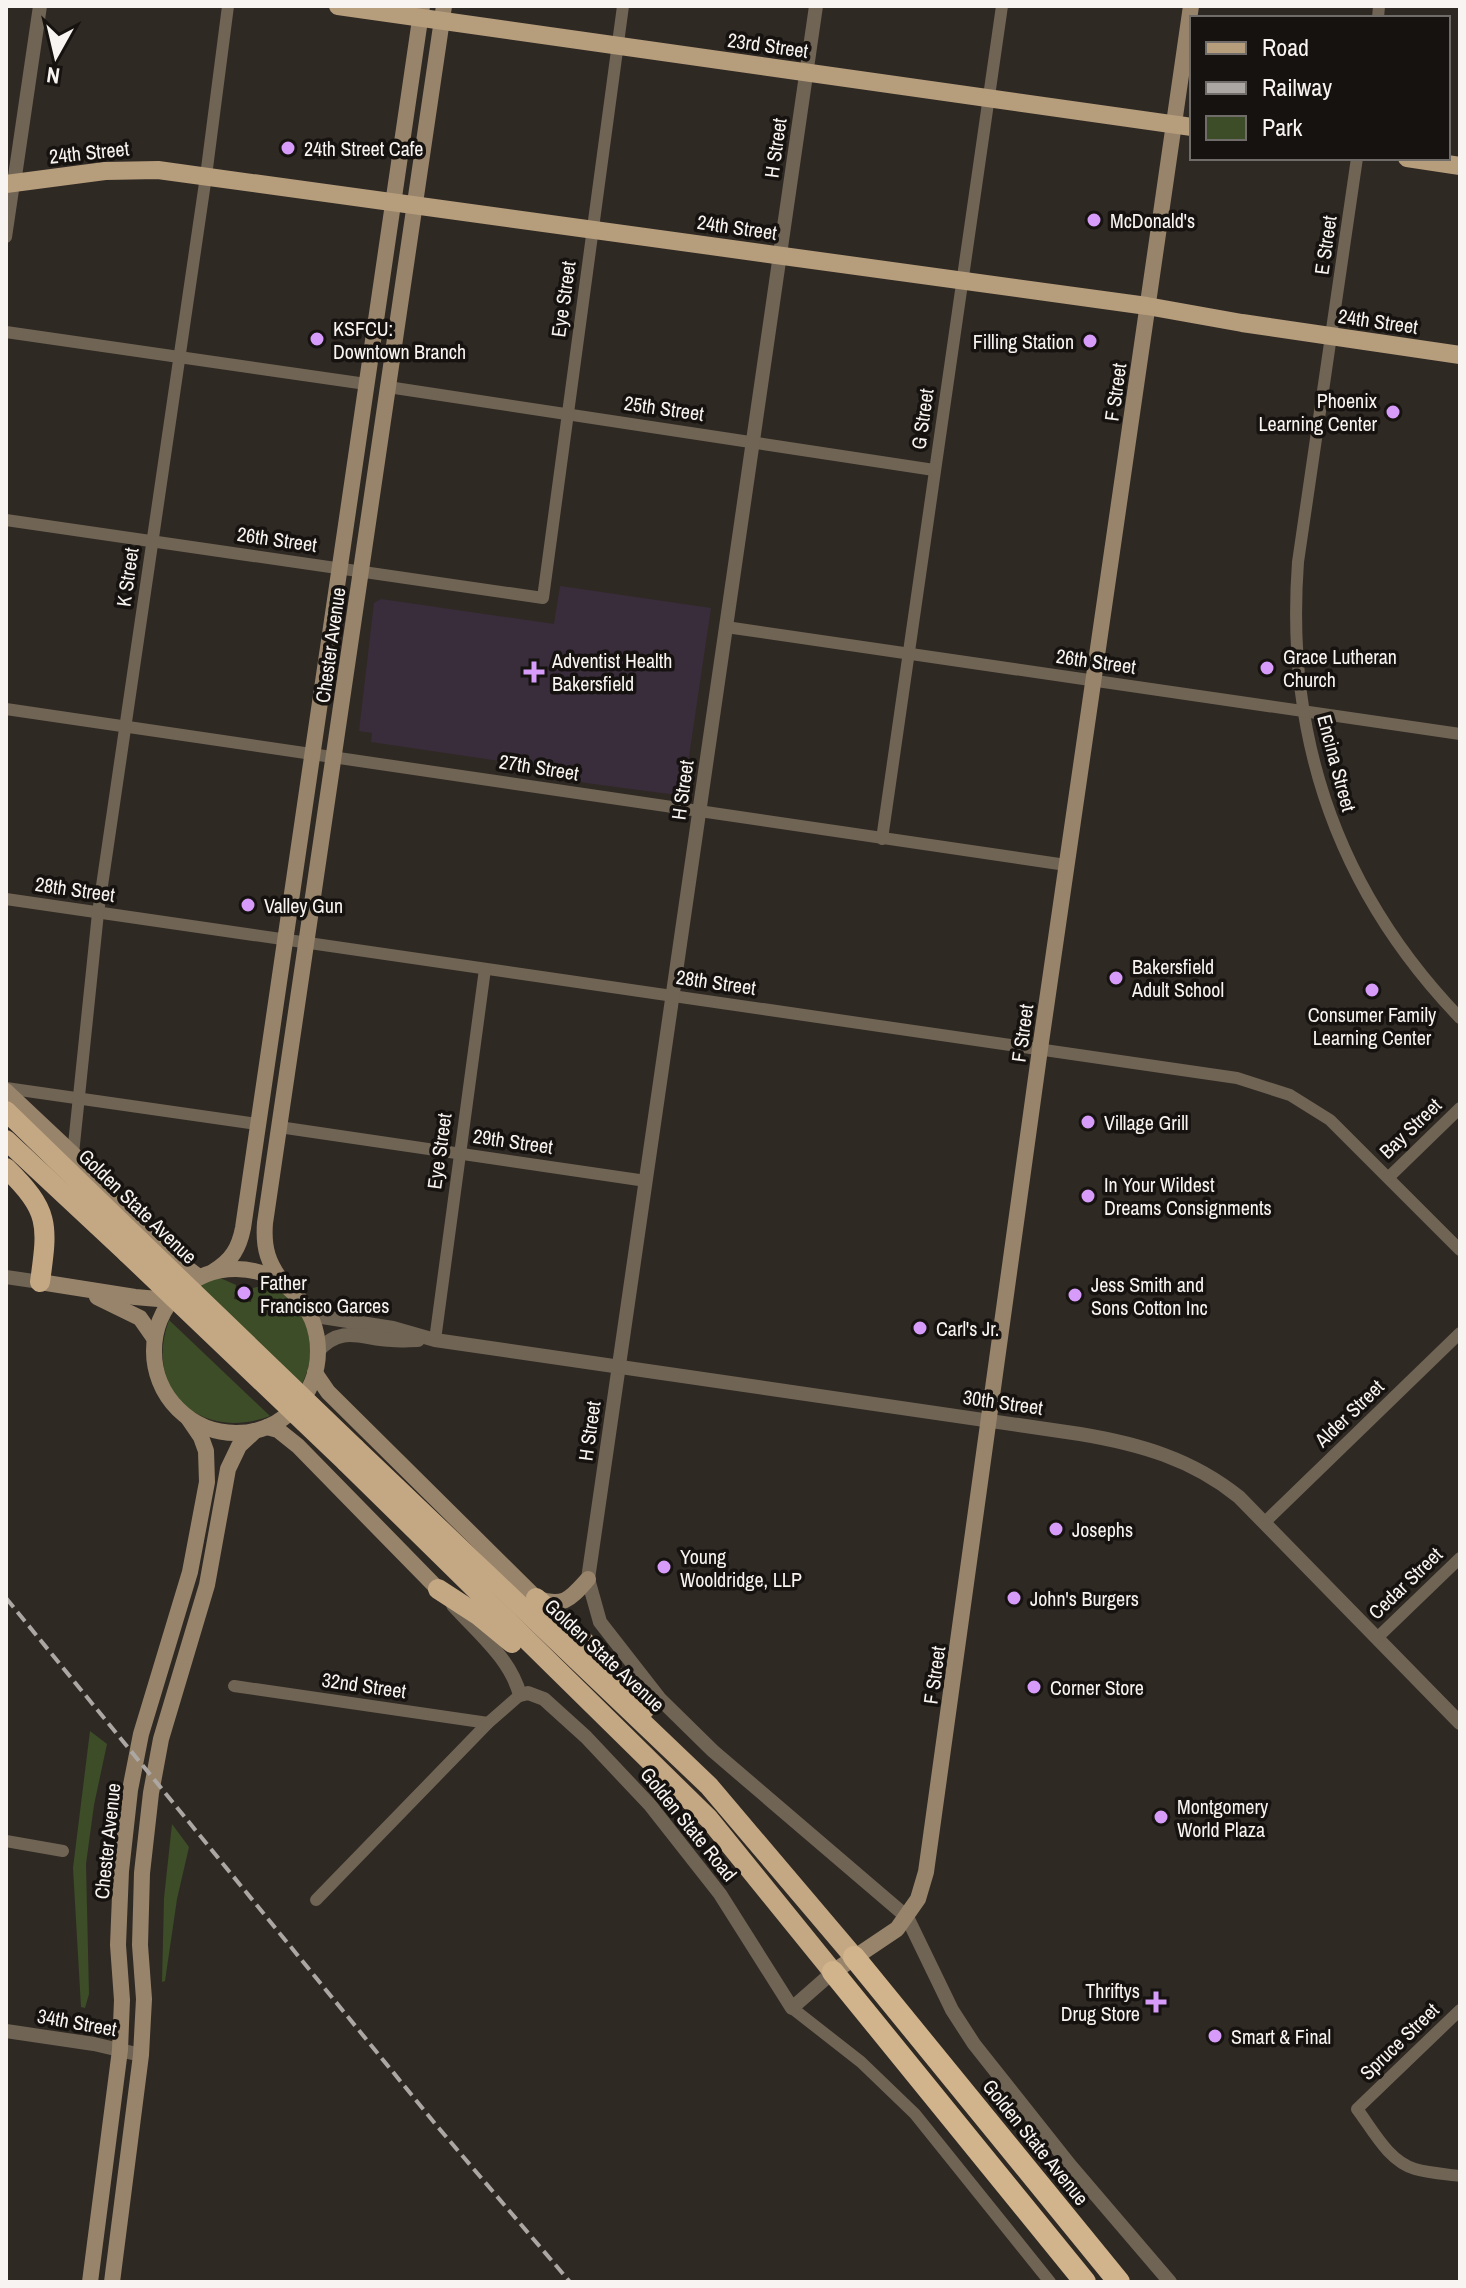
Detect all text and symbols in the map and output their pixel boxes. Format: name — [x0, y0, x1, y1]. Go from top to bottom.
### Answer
north arrow — [16, 16, 96, 96]
legend — [1190, 16, 1450, 160]
street label: 23rd Street — [726, 26, 810, 64]
text: Road — [1262, 31, 1309, 63]
text: N — [45, 60, 62, 92]
text: Railway — [1262, 71, 1332, 103]
text: Park — [1262, 111, 1303, 143]
street label: H Street — [757, 116, 793, 180]
street label: 24th Street — [48, 134, 131, 170]
place label: 24th Street Cafe — [304, 135, 423, 162]
marker: 24th Street Cafe — [279, 139, 297, 157]
place label: McDonald's — [1110, 207, 1195, 234]
street label: 24th Street — [695, 208, 779, 246]
marker: McDonald's — [1085, 211, 1103, 229]
street label: E Street — [1308, 213, 1343, 276]
street label: Eye Street — [544, 259, 582, 339]
street label: 24th Street — [1336, 302, 1420, 340]
place label: KSFCU: Downtown Branch — [333, 315, 466, 365]
place label: Filling Station — [973, 328, 1074, 355]
marker: KSFCU: Downtown Branch — [308, 330, 326, 348]
marker: Filling Station — [1081, 332, 1099, 350]
street label: F Street — [1098, 361, 1132, 423]
street label: G Street — [904, 386, 940, 451]
place label: Phoenix Learning Center — [1258, 387, 1378, 437]
street label: 25th Street — [622, 389, 706, 427]
marker: Phoenix Learning Center — [1384, 403, 1402, 421]
street label: 26th Street — [235, 520, 319, 558]
street label: K Street — [110, 545, 145, 608]
street label: Chester Avenue — [309, 585, 351, 705]
street label: 26th Street — [1054, 642, 1138, 680]
place label: Grace Lutheran Church — [1283, 643, 1397, 693]
place label: Adventist Health Bakersfield — [551, 647, 672, 697]
marker: Grace Lutheran Church — [1258, 659, 1276, 677]
marker: Adventist Health Bakersfield — [523, 661, 545, 683]
street label: Encina Street — [1311, 712, 1363, 815]
street label: 27th Street — [497, 747, 581, 787]
street label: H Street — [664, 758, 700, 822]
street label: 28th Street — [33, 870, 117, 908]
place label: Valley Gun — [264, 892, 343, 919]
marker: Valley Gun — [239, 896, 257, 914]
place label: Bakersfield Adult School — [1131, 953, 1224, 1003]
street label: 28th Street — [674, 963, 758, 1001]
marker: Bakersfield Adult School — [1107, 969, 1125, 987]
marker: Consumer Family Learning Center — [1363, 981, 1381, 999]
place label: Consumer Family Learning Center — [1308, 1001, 1437, 1051]
street label: F Street — [1005, 1002, 1039, 1064]
street label: Bay Street — [1373, 1091, 1447, 1164]
place label: Village Grill — [1104, 1109, 1188, 1136]
street label: Eye Street — [420, 1111, 458, 1191]
marker: Village Grill — [1079, 1113, 1097, 1131]
street label: 29th Street — [471, 1122, 555, 1160]
street label: Golden State Avenue — [73, 1143, 203, 1269]
place label: In Your Wildest Dreams Consignments — [1104, 1171, 1272, 1221]
marker: In Your Wildest Dreams Consignments — [1079, 1187, 1097, 1205]
place label: Father Francisco Garces — [260, 1269, 389, 1319]
place label: Jess Smith and Sons Cotton Inc — [1091, 1271, 1208, 1321]
marker: Father Francisco Garces — [235, 1284, 253, 1302]
marker: Jess Smith and Sons Cotton Inc — [1066, 1286, 1084, 1304]
place label: Carl's Jr. — [936, 1315, 999, 1342]
marker: Carl's Jr. — [911, 1319, 929, 1337]
street label: Alder Street — [1308, 1373, 1390, 1453]
street label: 30th Street — [961, 1383, 1045, 1421]
street label: H Street — [571, 1399, 607, 1463]
place label: Josephs — [1072, 1516, 1133, 1543]
marker: Josephs — [1047, 1520, 1065, 1538]
street label: Cedar Street — [1362, 1541, 1448, 1625]
place label: Young Wooldridge, LLP — [680, 1543, 802, 1593]
marker: Young Wooldridge, LLP — [655, 1558, 673, 1576]
place label: John's Burgers — [1030, 1585, 1139, 1612]
marker: John's Burgers — [1005, 1589, 1023, 1607]
street label: Golden State Avenue — [539, 1592, 671, 1718]
street label: F Street — [917, 1644, 951, 1706]
street label: 32nd Street — [320, 1666, 408, 1704]
place label: Corner Store — [1050, 1674, 1144, 1701]
marker: Corner Store — [1025, 1678, 1043, 1696]
street label: Golden State Road — [635, 1761, 743, 1887]
street label: Chester Avenue — [87, 1782, 127, 1900]
place label: Montgomery World Plaza — [1177, 1793, 1269, 1843]
marker: Montgomery World Plaza — [1152, 1808, 1170, 1826]
place label: Thriftys Drug Store — [1061, 1977, 1140, 2027]
marker: Thriftys Drug Store — [1147, 1993, 1165, 2011]
street label: Spruce Street — [1354, 1996, 1445, 2086]
street label: 34th Street — [35, 2002, 119, 2042]
place label: Smart & Final — [1231, 2023, 1331, 2050]
marker: Smart & Final — [1206, 2027, 1224, 2045]
street label: Golden State Avenue — [977, 2073, 1095, 2211]

